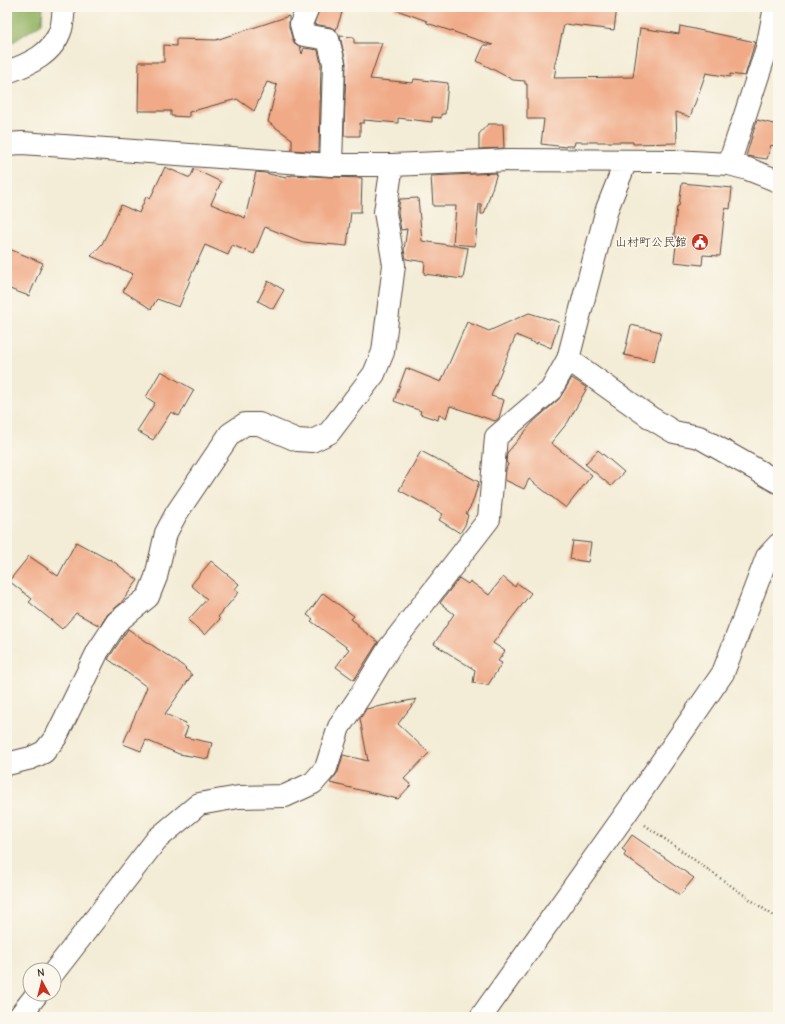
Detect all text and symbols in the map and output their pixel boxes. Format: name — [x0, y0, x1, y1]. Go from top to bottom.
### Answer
public building icon: 山村町公民館 — [690, 232, 710, 252]
place label: 山村町公民館 — [615, 235, 687, 249]
north arrow — [22, 962, 62, 1002]
text: N — [36, 966, 45, 979]

